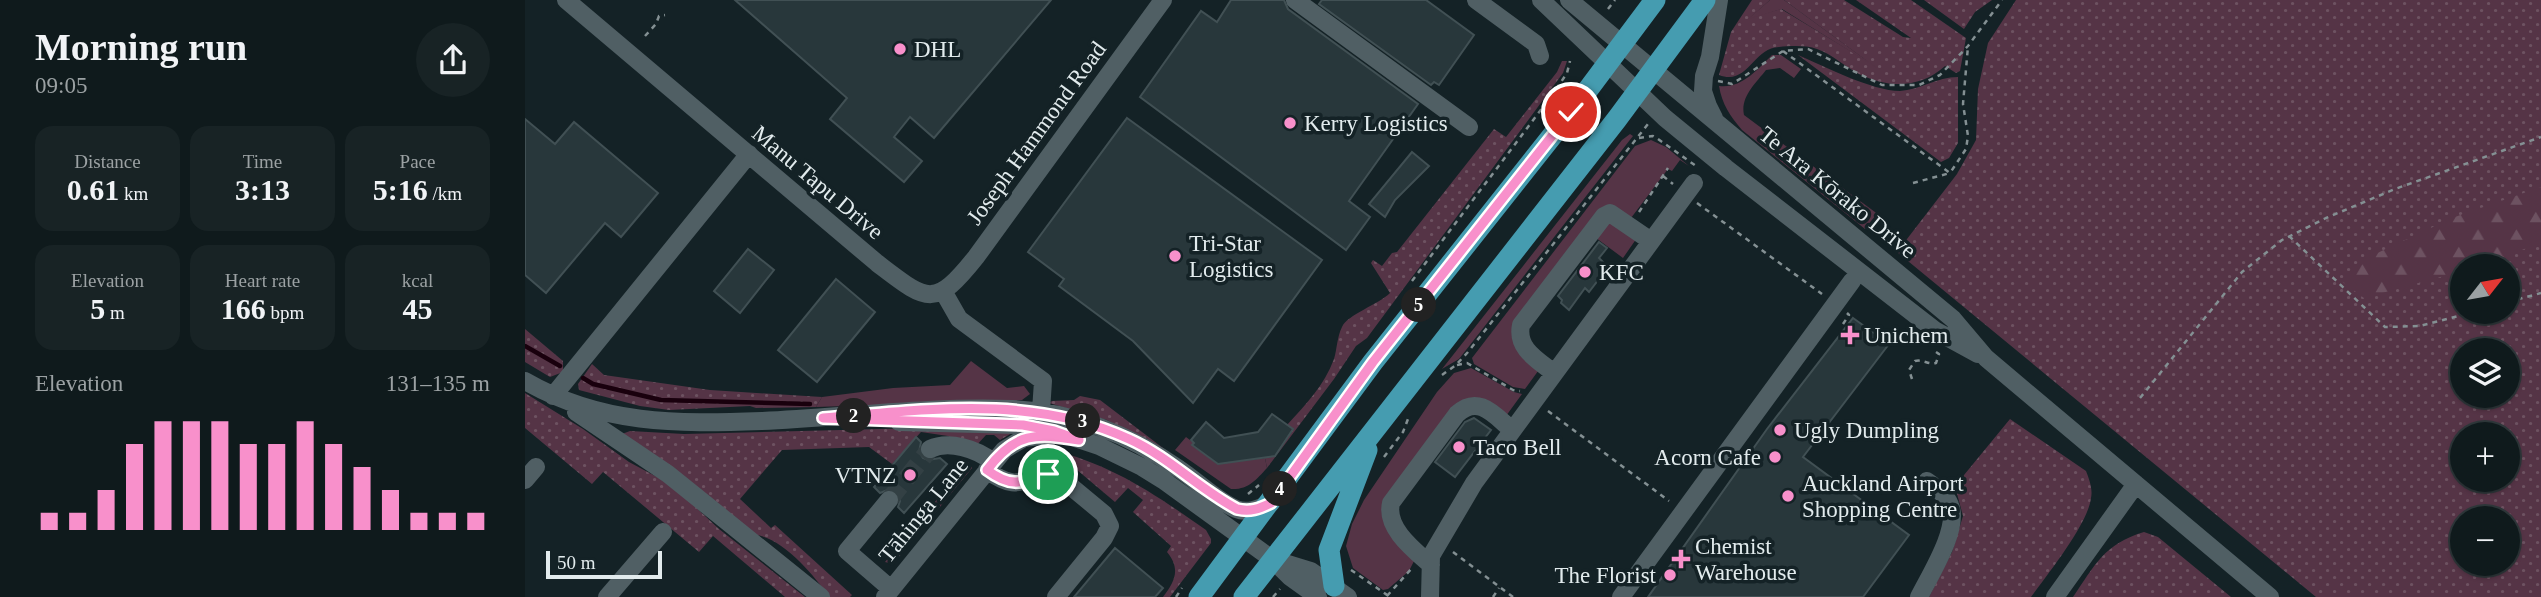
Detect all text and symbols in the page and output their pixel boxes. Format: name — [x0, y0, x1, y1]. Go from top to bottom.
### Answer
button: share — [416, 23, 490, 97]
text: Morning run — [35, 26, 247, 68]
place label: DHL — [914, 37, 961, 62]
street label: Joseph Hammond Road — [962, 37, 1111, 230]
marker: DHL — [892, 41, 908, 57]
text: 09:05 — [35, 73, 87, 98]
pin — [1541, 82, 1601, 142]
icon: check — [1552, 93, 1590, 131]
place label: Kerry Logistics — [1304, 111, 1448, 136]
marker: Kerry Logistics — [1282, 115, 1298, 131]
street label: Manu Tapu Drive — [747, 120, 888, 244]
street label: Te Ara Kōrako Drive — [1754, 121, 1921, 263]
text: Distance — [74, 151, 141, 172]
text: Time — [243, 151, 282, 172]
text: Pace — [400, 151, 435, 172]
text: 0.61 — [67, 173, 119, 206]
text: 3:13 — [235, 173, 290, 206]
text: 5:16 — [373, 173, 428, 206]
text: km — [119, 183, 148, 204]
text: /km — [428, 183, 462, 204]
place label: Tri-Star Logistics — [1189, 231, 1273, 282]
marker: Tri-Star Logistics — [1167, 248, 1183, 264]
north arrow — [2450, 254, 2520, 324]
map controls — [2450, 254, 2520, 576]
place label: KFC — [1599, 260, 1644, 285]
marker: KFC — [1577, 264, 1593, 280]
text: Elevation — [71, 270, 144, 291]
text: Heart rate — [225, 270, 300, 291]
text: kcal — [402, 270, 433, 291]
pin: 5 — [1401, 288, 1437, 322]
text: 5 — [90, 292, 105, 325]
text: 166 — [221, 292, 266, 325]
text: 45 — [403, 292, 433, 325]
text: 5 — [1414, 294, 1423, 315]
text: m — [105, 302, 125, 323]
text: bpm — [266, 302, 304, 323]
place label: Unichem — [1864, 323, 1948, 348]
marker: Unichem — [1842, 327, 1858, 343]
button: layers — [2450, 338, 2520, 408]
text: Elevation — [35, 371, 123, 396]
text: 131–135 m — [386, 371, 490, 396]
pin: 2 — [837, 398, 871, 434]
pin: 3 — [1065, 404, 1101, 438]
text: 2 — [849, 405, 858, 426]
text: 3 — [1078, 410, 1087, 431]
place label: Ugly Dumpling — [1794, 418, 1940, 443]
marker: Ugly Dumpling — [1772, 422, 1788, 438]
button: + — [2450, 422, 2520, 492]
place label: Taco Bell — [1473, 435, 1561, 460]
marker: Taco Bell — [1451, 439, 1467, 455]
pin — [1018, 444, 1078, 504]
place label: Acorn Cafe — [1654, 445, 1761, 470]
marker: Acorn Cafe — [1767, 449, 1783, 465]
street label: Tāhinga Lane — [874, 453, 973, 568]
icon: arrive — [1029, 455, 1067, 493]
place label: VTNZ — [835, 463, 896, 488]
marker: VTNZ — [902, 467, 918, 483]
place label: Auckland Airport Shopping Centre — [1802, 471, 1964, 522]
pin: 4 — [1263, 472, 1297, 506]
text: 4 — [1275, 478, 1284, 499]
marker: Auckland Airport Shopping Centre — [1780, 488, 1796, 504]
button: − — [2450, 506, 2520, 576]
place label: Chemist Warehouse — [1695, 534, 1797, 585]
scale bar — [546, 548, 661, 580]
marker: Chemist Warehouse — [1673, 551, 1689, 567]
text: 50 m — [557, 552, 596, 573]
place label: The Florist — [1554, 563, 1657, 588]
marker: The Florist — [1662, 567, 1678, 583]

